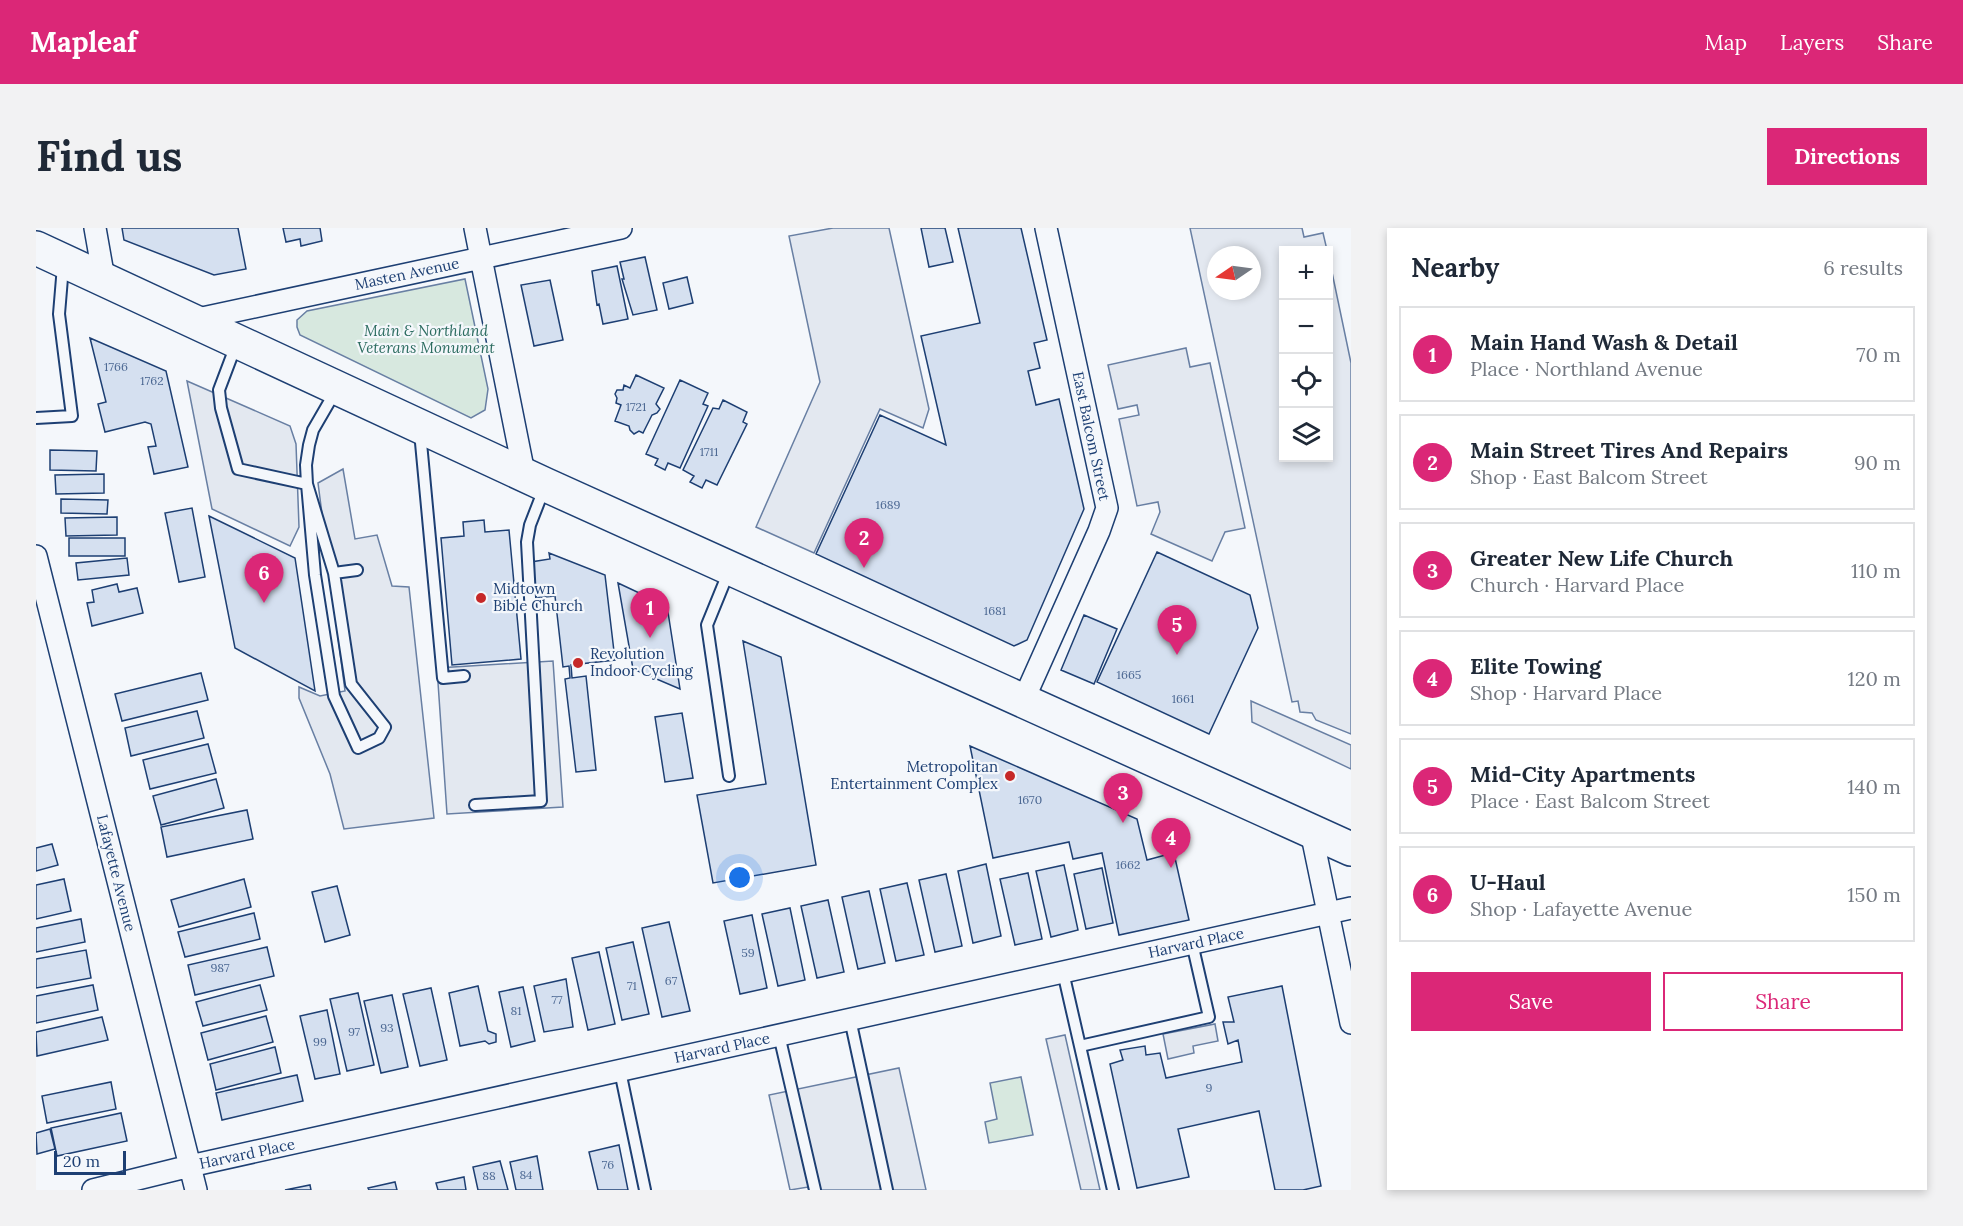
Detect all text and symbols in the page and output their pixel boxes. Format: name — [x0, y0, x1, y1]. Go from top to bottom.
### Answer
text: Mapleaf — [30, 24, 137, 60]
text: Map — [1704, 29, 1747, 56]
text: Layers — [1780, 29, 1844, 56]
text: Share — [1877, 29, 1933, 56]
button: Directions — [1767, 128, 1927, 185]
text: Find us — [36, 129, 182, 183]
north arrow — [1207, 246, 1261, 300]
map controls — [1279, 246, 1333, 462]
button: + — [1279, 246, 1333, 300]
text: Nearby — [1411, 251, 1499, 284]
street label: Masten Avenue — [353, 253, 461, 294]
text: 6 results — [1823, 255, 1903, 280]
button: − — [1279, 300, 1333, 354]
park label: Main & Northland Veterans Monument — [357, 321, 495, 357]
text: Main Hand Wash & Detail — [1470, 328, 1738, 356]
text: 1 — [1428, 342, 1437, 367]
text: 70 m — [1856, 342, 1901, 367]
button: locate — [1279, 354, 1333, 408]
text: Place · Northland Avenue — [1470, 356, 1703, 381]
house number: 1766 — [104, 359, 128, 374]
street label: East Balcom Street — [1069, 370, 1114, 502]
house number: 1762 — [140, 373, 164, 388]
house number: 1721 — [626, 399, 646, 414]
button: layers — [1279, 408, 1333, 462]
text: Main Street Tires And Repairs — [1470, 436, 1788, 464]
house number: 1711 — [700, 444, 718, 459]
text: 2 — [1427, 450, 1438, 475]
text: 90 m — [1854, 450, 1901, 475]
text: Shop · East Balcom Street — [1470, 464, 1708, 489]
house number: 1689 — [876, 497, 901, 512]
pin: 2 — [844, 518, 884, 568]
text: Greater New Life Church — [1470, 544, 1733, 572]
pin: 6 — [244, 554, 284, 603]
text: 3 — [1427, 558, 1438, 583]
text: 110 m — [1851, 558, 1901, 583]
text: Church · Harvard Place — [1470, 572, 1684, 597]
place label: Midtown Bible Church — [493, 579, 583, 615]
pin: 1 — [630, 588, 670, 638]
marker: Midtown Bible Church — [474, 591, 488, 605]
house number: 1681 — [984, 603, 1006, 618]
pin: 5 — [1158, 606, 1196, 655]
place label: Revolution Indoor Cycling — [590, 644, 694, 680]
text: Elite Towing — [1470, 652, 1601, 680]
marker: Revolution Indoor Cycling — [571, 656, 585, 670]
text: 4 — [1427, 666, 1438, 691]
text: 120 m — [1847, 666, 1901, 691]
house number: 1665 — [1117, 667, 1141, 682]
text: Shop · Harvard Place — [1470, 680, 1662, 705]
house number: 1661 — [1172, 691, 1194, 706]
place label: Metropolitan Entertainment Complex — [830, 757, 998, 793]
text: Mid-City Apartments — [1470, 760, 1695, 788]
marker: Metropolitan Entertainment Complex — [1003, 769, 1017, 783]
pin: 3 — [1104, 774, 1142, 823]
text: 5 — [1427, 774, 1438, 799]
text: 140 m — [1847, 774, 1901, 799]
text: Place · East Balcom Street — [1470, 788, 1710, 813]
house number: 1670 — [1018, 792, 1042, 807]
street label: Lafayette Avenue — [93, 812, 140, 933]
pin: 4 — [1152, 818, 1190, 868]
house number: 1662 — [1116, 857, 1140, 872]
your location — [725, 863, 754, 892]
text: U-Haul — [1470, 868, 1546, 896]
text: 6 — [1427, 882, 1438, 907]
text: 150 m — [1847, 882, 1901, 907]
text: Shop · Lafayette Avenue — [1470, 896, 1692, 921]
street label: Harvard Place — [1146, 923, 1245, 962]
house number: 59 — [741, 945, 755, 960]
house number: 987 — [210, 960, 230, 975]
button: Save — [1411, 972, 1651, 1031]
button: Share — [1663, 972, 1903, 1031]
house number: 67 — [665, 973, 678, 988]
house number: 71 — [627, 978, 637, 993]
house number: 77 — [551, 992, 563, 1007]
house number: 81 — [510, 1003, 522, 1018]
house number: 93 — [380, 1020, 394, 1035]
house number: 97 — [348, 1024, 361, 1039]
street label: Harvard Place — [672, 1028, 771, 1067]
house number: 99 — [313, 1034, 327, 1049]
house number: 9 — [1206, 1080, 1213, 1095]
street label: Harvard Place — [197, 1134, 296, 1173]
scale bar — [54, 1148, 126, 1176]
text: 20 m — [63, 1151, 100, 1171]
house number: 76 — [602, 1157, 614, 1172]
house number: 84 — [519, 1167, 533, 1182]
house number: 88 — [482, 1168, 496, 1183]

